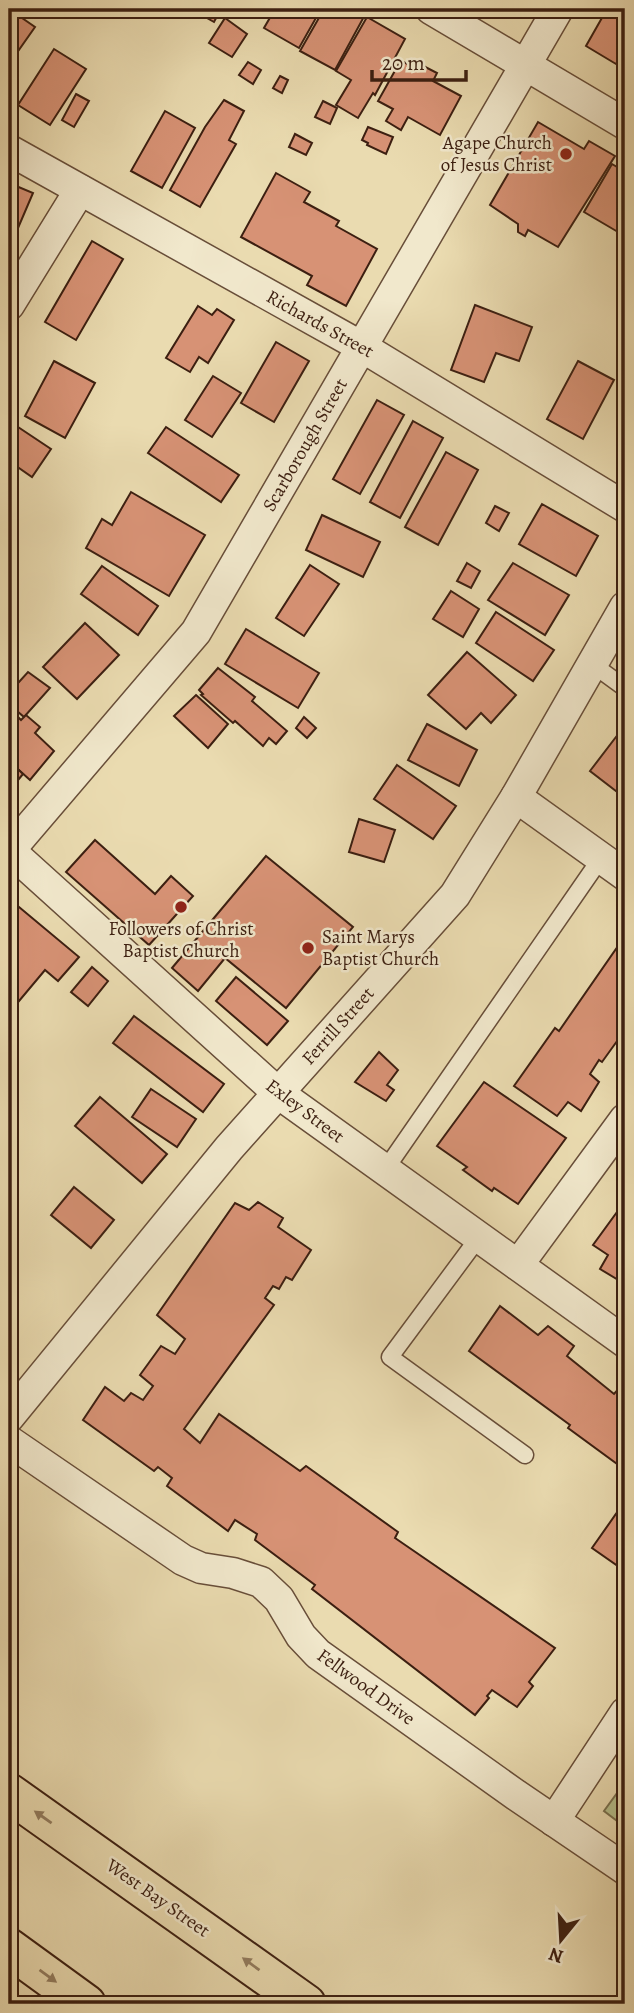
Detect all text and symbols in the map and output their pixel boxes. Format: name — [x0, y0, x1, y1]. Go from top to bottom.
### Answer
scale bar — [372, 38, 466, 82]
text: 20 m — [382, 49, 425, 77]
place label: Agape Church of Jesus Christ — [441, 130, 552, 178]
marker: Agape Church of Jesus Christ — [558, 146, 574, 162]
street label: Richards Street — [262, 284, 378, 364]
street label: Scarborough Street — [256, 374, 354, 516]
marker: Followers of Christ Baptist Church — [173, 899, 189, 915]
place label: Followers of Christ Baptist Church — [108, 916, 254, 964]
place label: Saint Marys Baptist Church — [322, 924, 439, 972]
marker: Saint Marys Baptist Church — [300, 940, 316, 956]
street label: Ferrill Street — [296, 981, 380, 1071]
street label: Exley Street — [260, 1073, 350, 1149]
street label: Fellwood Drive — [312, 1643, 420, 1731]
one-way arrow — [34, 1810, 52, 1824]
street label: West Bay Street — [100, 1852, 215, 1943]
north arrow — [526, 1904, 596, 1974]
text: N — [545, 1941, 567, 1970]
one-way arrow — [242, 1957, 260, 1971]
one-way arrow — [38, 1969, 57, 1983]

